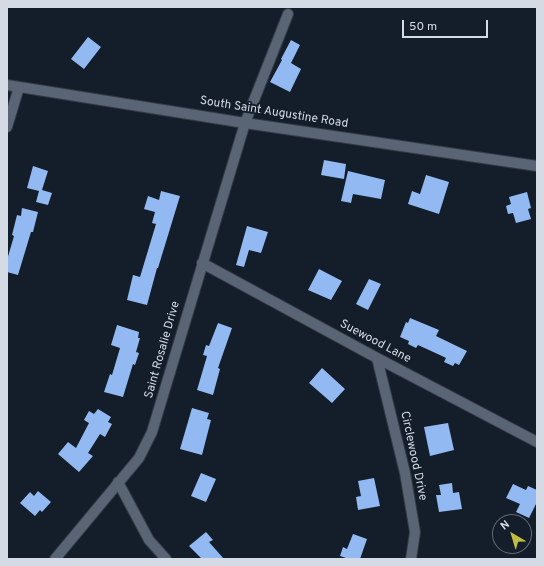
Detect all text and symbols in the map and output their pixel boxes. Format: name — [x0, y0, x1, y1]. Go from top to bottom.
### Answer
scale bar — [404, 12, 490, 38]
text: 50 m — [409, 19, 437, 35]
street label: South Saint Augustine Road — [199, 94, 349, 132]
street label: Saint Rosalie Drive — [142, 300, 184, 400]
street label: Suewood Lane — [337, 317, 413, 367]
street label: Circlewood Drive — [397, 410, 429, 502]
north arrow — [492, 514, 532, 554]
text: N — [498, 517, 513, 533]

